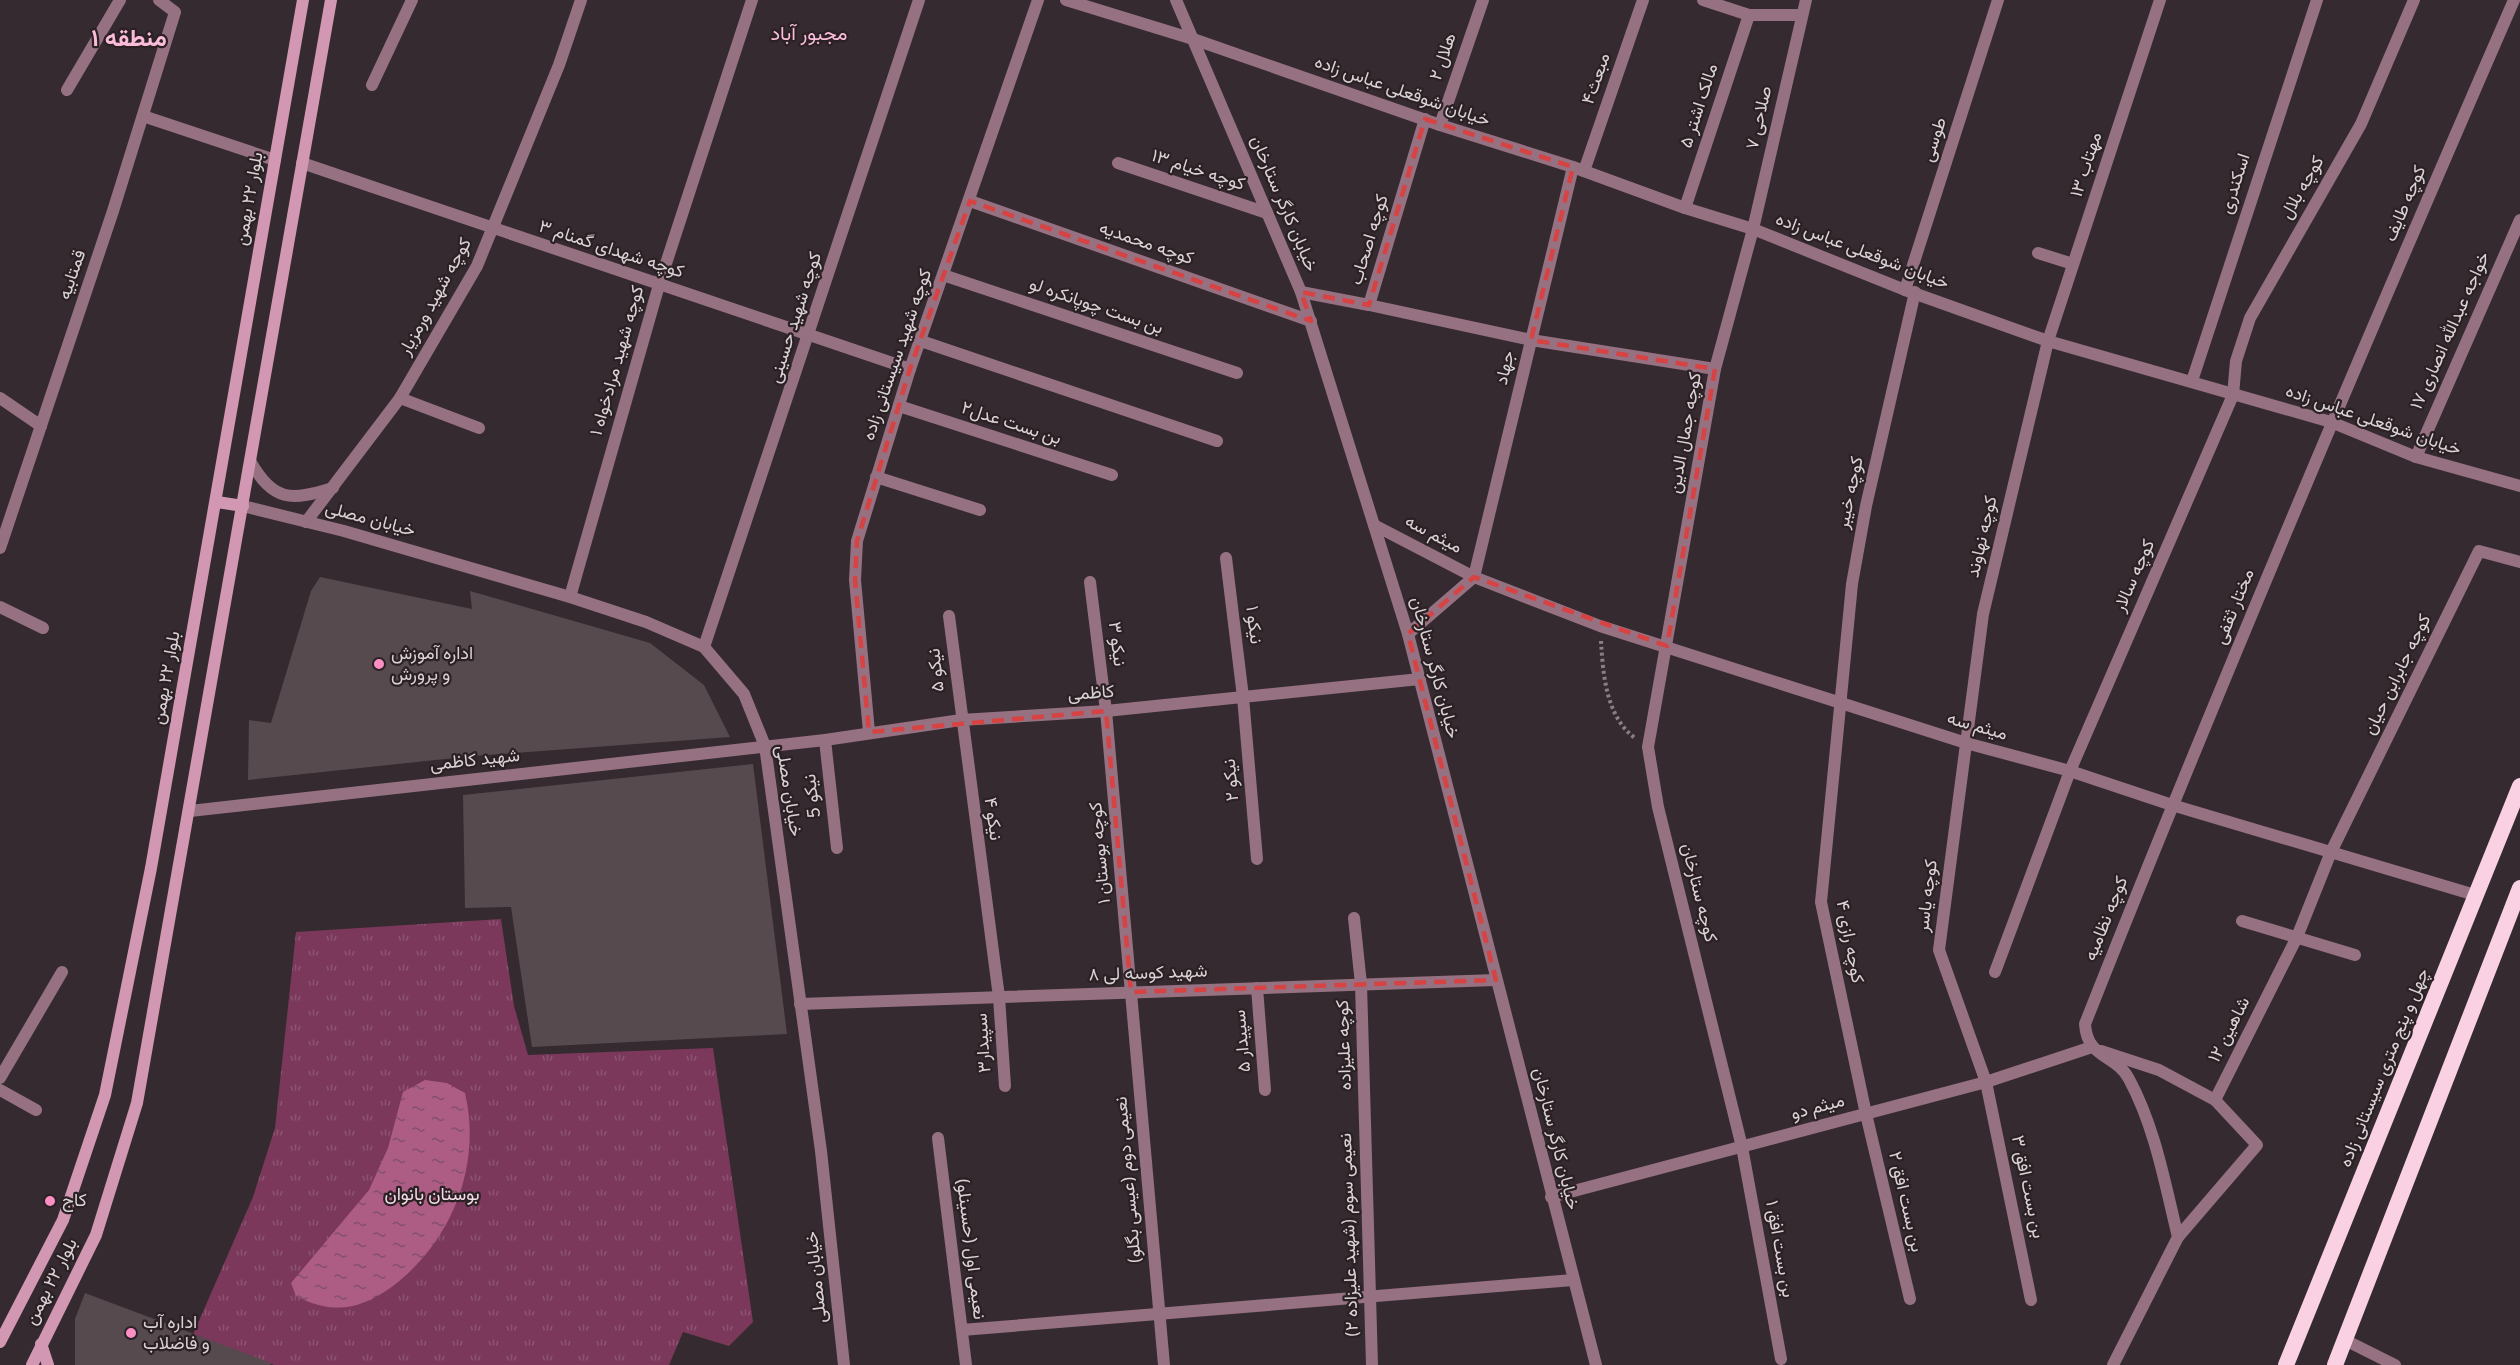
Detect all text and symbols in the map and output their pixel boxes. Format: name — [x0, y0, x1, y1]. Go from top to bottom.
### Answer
district label: مجبور آباد — [770, 22, 848, 48]
district label: منطقه ۱ — [91, 25, 167, 55]
street label: هلال ۲ — [1425, 30, 1463, 84]
street label: مبعث۴ — [1577, 50, 1617, 108]
street label: خیابان شوقعلی عباس زاده — [1311, 51, 1493, 133]
street label: مالک اشتر ۵ — [1676, 61, 1724, 151]
street label: صلاحی ۷ — [1742, 84, 1778, 152]
street label: طوسی — [1917, 115, 1953, 165]
street label: مهتاب ۱۳ — [2066, 129, 2108, 201]
street label: خیابان کارگر ستارخان — [1244, 132, 1322, 276]
street label: کوچه خیام ۱۳ — [1148, 145, 1248, 197]
street label: بلوار ۲۲ بهمن — [230, 151, 270, 247]
street label: اسکندری — [2215, 151, 2257, 217]
street label: کوچه بلال — [2276, 152, 2330, 224]
street label: کوچه طایف — [2380, 162, 2432, 245]
street label: کوچه اصحاب — [1345, 192, 1395, 288]
street label: خیابان شوقعلی عباس زاده — [1772, 208, 1952, 296]
street label: ۳ کوچه شهدای گمنام — [535, 216, 687, 284]
street label: کوچه محمدیه — [1096, 217, 1196, 271]
street label: کوچه شهید ورمزیار — [394, 234, 478, 361]
street label: قمتابیه — [54, 247, 92, 303]
street label: خواجه عبدالله انصاری ۱۷ — [2405, 248, 2496, 413]
street label: کوچه شهید حسینی — [764, 249, 828, 387]
street label: کوچه شهید سیستانی زاده — [858, 266, 938, 444]
street label: بن بست چوپانکره لو — [1026, 273, 1166, 341]
street label: ۱ کوچه شهید مرادخواه — [586, 283, 650, 439]
street label: جهاد — [1491, 349, 1521, 387]
street label: کوچه جمال الدین — [1664, 371, 1708, 495]
street label: خیابان شوقعلی عباس زاده — [2282, 380, 2464, 462]
street label: بن بست عدل۲ — [958, 397, 1064, 451]
street label: کوچه خیبر — [1832, 455, 1870, 532]
street label: کوچه نهاوند — [1962, 494, 2004, 580]
street label: خیابان مصلی — [322, 497, 418, 543]
street label: میثم سه — [1400, 510, 1466, 560]
street label: کوچه سالار — [2108, 536, 2161, 617]
street label: مختار ثقفی — [2209, 566, 2261, 648]
street label: خیابان کارگر ستارخان — [1404, 595, 1464, 741]
street label: نیکو ۱ — [1239, 605, 1267, 645]
street label: کوچه جابرابن حیان — [2359, 611, 2437, 739]
street label: نیکو ۳ — [1102, 620, 1130, 668]
street label: بلوار ۲۲ بهمن — [147, 630, 187, 726]
place label: اداره آموزش و پرورش — [391, 643, 473, 687]
street label: نیکو ۵ — [923, 647, 951, 693]
marker: اداره آموزش و پرورش — [372, 657, 386, 671]
street label: کاظمی — [1067, 681, 1115, 707]
street label: میثم سه — [1944, 707, 2010, 747]
street label: خیابان مصلی — [769, 744, 807, 838]
street label: شهید کاظمی — [429, 745, 521, 777]
street label: نیکو ۲ — [1219, 758, 1245, 802]
street label: نیکو 5 — [799, 773, 827, 819]
street label: نیکو ۴ — [978, 796, 1006, 842]
street label: کوچه بوستان ۱ — [1085, 801, 1117, 905]
street label: کوچه ستارخان — [1675, 841, 1721, 945]
street label: کوچه یاسر — [1912, 858, 1944, 935]
street label: کوچه نظامیه — [2080, 873, 2134, 965]
street label: کوچه رازی ۴ — [1830, 899, 1868, 985]
street label: شهید کوسه لی ۸ — [1088, 960, 1208, 988]
street label: چهل و پنج متری سیستانی زاده — [2335, 965, 2435, 1171]
street label: شاهین ۱۲ — [2204, 993, 2256, 1067]
street label: کوچه علیزاده — [1332, 999, 1358, 1091]
street label: سپیدار ۵ — [1229, 1009, 1257, 1073]
street label: سپیدار۳ — [970, 1012, 998, 1074]
street label: خیابان کارگر ستارخان — [1526, 1066, 1584, 1212]
street label: میثم دو — [1789, 1090, 1847, 1126]
street label: نعیمی دوم (عیسی بگلو) — [1110, 1096, 1148, 1264]
street label: نعیمی سوم (شهید علیزاده ۲) — [1335, 1133, 1365, 1337]
street label: بن بست افق ۳ — [2005, 1133, 2049, 1241]
street label: بن بست افق ۲ — [1882, 1150, 1928, 1254]
street label: نعیمی اول (حسینلو) — [950, 1177, 990, 1321]
park label: بوستان بانوان — [384, 1184, 480, 1207]
place label: کاج — [62, 1190, 87, 1213]
marker: کاج — [43, 1194, 57, 1208]
street label: بن بست افق ۱ — [1759, 1199, 1799, 1299]
street label: خیابان مصلی — [801, 1230, 833, 1324]
street label: بلوار ۲۲ بهمن — [20, 1235, 84, 1329]
place label: اداره آب و فاضلاب — [143, 1312, 210, 1356]
marker: اداره آب و فاضلاب — [124, 1326, 138, 1340]

